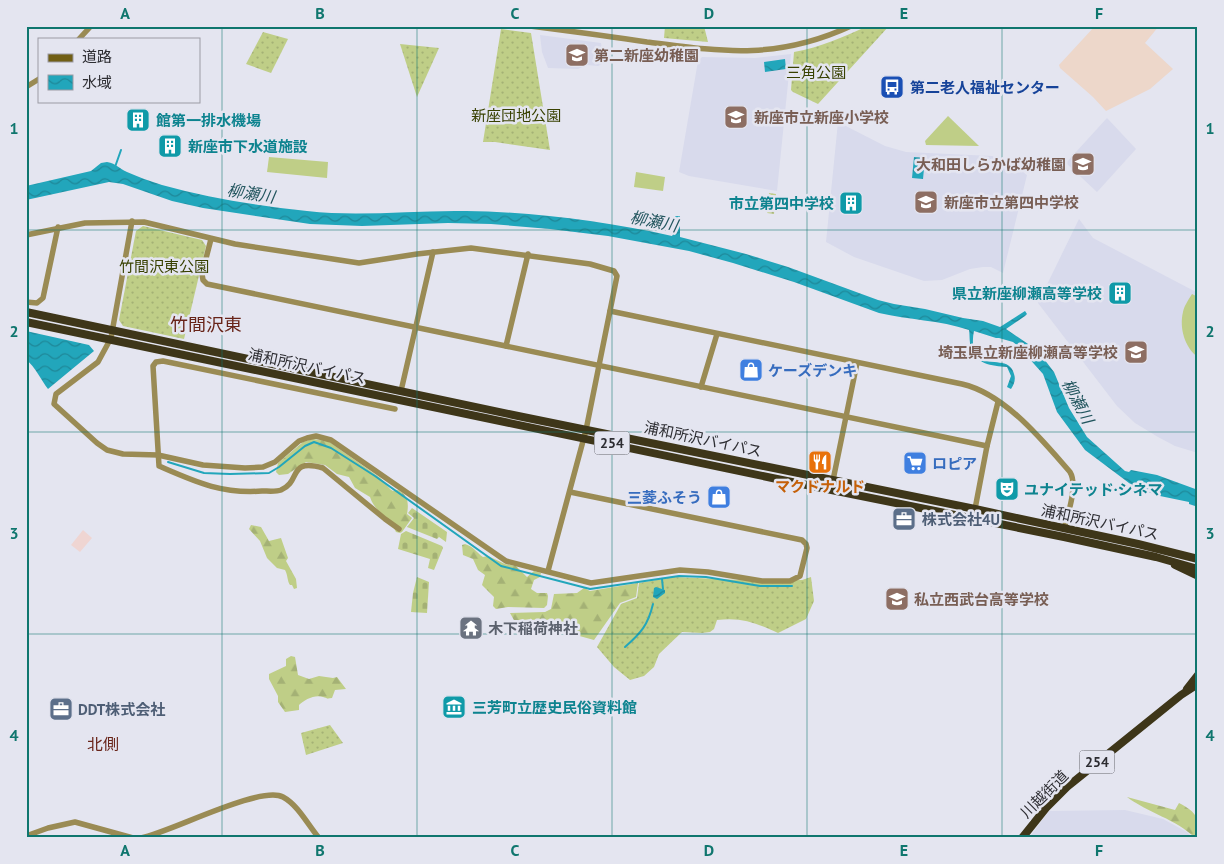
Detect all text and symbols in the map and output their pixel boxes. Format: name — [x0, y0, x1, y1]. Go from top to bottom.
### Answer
text: A — [120, 3, 130, 23]
text: B — [315, 3, 325, 23]
text: C — [511, 3, 520, 23]
text: D — [704, 3, 714, 23]
text: E — [900, 3, 908, 23]
text: F — [1095, 3, 1103, 23]
legend — [38, 38, 200, 102]
school or university icon: 第二新座幼稚園 — [564, 42, 590, 68]
place label: 第二新座幼稚園 — [594, 46, 699, 65]
text: 道路 — [82, 47, 112, 66]
park label: 三角公園 — [786, 63, 846, 82]
text: 水域 — [82, 73, 112, 92]
bus stop icon: 第二老人福祉センター — [879, 74, 905, 100]
place label: 第二老人福祉センター — [910, 78, 1060, 97]
school or university icon: 新座市立新座小学校 — [723, 104, 749, 130]
park label: 新座団地公園 — [471, 106, 561, 125]
building icon: 館第一排水機場 — [125, 107, 151, 133]
place label: 新座市立新座小学校 — [754, 108, 889, 127]
place label: 館第一排水機場 — [156, 111, 261, 130]
text: 1 — [9, 118, 19, 138]
text: 1 — [1205, 118, 1215, 138]
building icon: 新座市下水道施設 — [157, 133, 183, 159]
place label: 新座市下水道施設 — [188, 137, 308, 156]
school or university icon: 大和田しらかば幼稚園 — [1070, 151, 1096, 177]
place label: 大和田しらかば幼稚園 — [916, 155, 1066, 174]
water label: 柳瀬川 — [226, 179, 278, 207]
school or university icon: 新座市立第四中学校 — [913, 189, 939, 215]
building icon: 市立第四中学校 — [838, 190, 864, 216]
place label: 新座市立第四中学校 — [944, 193, 1079, 212]
place label: 市立第四中学校 — [729, 194, 834, 213]
water label: 柳瀬川 — [629, 207, 681, 236]
park label: 竹間沢東公園 — [119, 257, 209, 276]
building icon: 県立新座柳瀬高等学校 — [1107, 280, 1133, 306]
place label: 県立新座柳瀬高等学校 — [952, 284, 1102, 303]
district label: 竹間沢東 — [170, 313, 242, 336]
text: 2 — [9, 321, 19, 341]
text: 2 — [1205, 321, 1215, 341]
school or university icon: 埼玉県立新座柳瀬高等学校 — [1123, 339, 1149, 365]
place label: 埼玉県立新座柳瀬高等学校 — [938, 343, 1118, 362]
street label: 浦和所沢バイパス — [246, 344, 368, 388]
shop icon: ケーズデンキ — [738, 357, 764, 383]
place label: ケーズデンキ — [768, 361, 857, 380]
water label: 柳瀬川 — [1058, 375, 1099, 429]
street label: 浦和所沢バイパス — [642, 417, 764, 461]
road number: 254 — [594, 432, 630, 454]
restaurant icon: マクドナルド — [807, 449, 833, 475]
supermarket icon: ロピア — [902, 450, 928, 476]
place label: ロピア — [932, 454, 977, 473]
theatre icon: ユナイテッド·シネマ — [994, 476, 1020, 502]
place label: マクドナルド — [775, 477, 865, 496]
place label: ユナイテッド·シネマ — [1024, 480, 1163, 499]
shop icon: 三菱ふそう — [706, 484, 732, 510]
place label: 三菱ふそう — [627, 488, 702, 507]
street label: 浦和所沢バイパス — [1039, 500, 1161, 544]
office icon: 株式会社4U — [891, 506, 917, 532]
place label: 株式会社4U — [922, 510, 1000, 529]
text: 3 — [9, 523, 19, 543]
text: 3 — [1205, 523, 1215, 543]
school or university icon: 私立西武台高等学校 — [884, 586, 910, 612]
place label: 私立西武台高等学校 — [914, 590, 1049, 609]
temple icon: 木下稲荷神社 — [458, 615, 484, 641]
place label: 木下稲荷神社 — [488, 619, 578, 638]
museum icon: 三芳町立歴史民俗資料館 — [441, 694, 467, 720]
office icon: DDT株式会社 — [48, 696, 74, 722]
place label: 三芳町立歴史民俗資料館 — [472, 698, 637, 717]
place label: DDT株式会社 — [78, 700, 165, 719]
text: 4 — [9, 725, 19, 745]
text: 4 — [1205, 725, 1215, 745]
district label: 北側 — [87, 734, 119, 754]
road number: 254 — [1080, 750, 1114, 774]
street label: 川越街道 — [1016, 766, 1072, 822]
text: A — [120, 840, 130, 860]
text: B — [315, 840, 325, 860]
text: C — [511, 840, 520, 860]
text: D — [704, 840, 714, 860]
text: E — [900, 840, 908, 860]
text: F — [1095, 840, 1103, 860]

